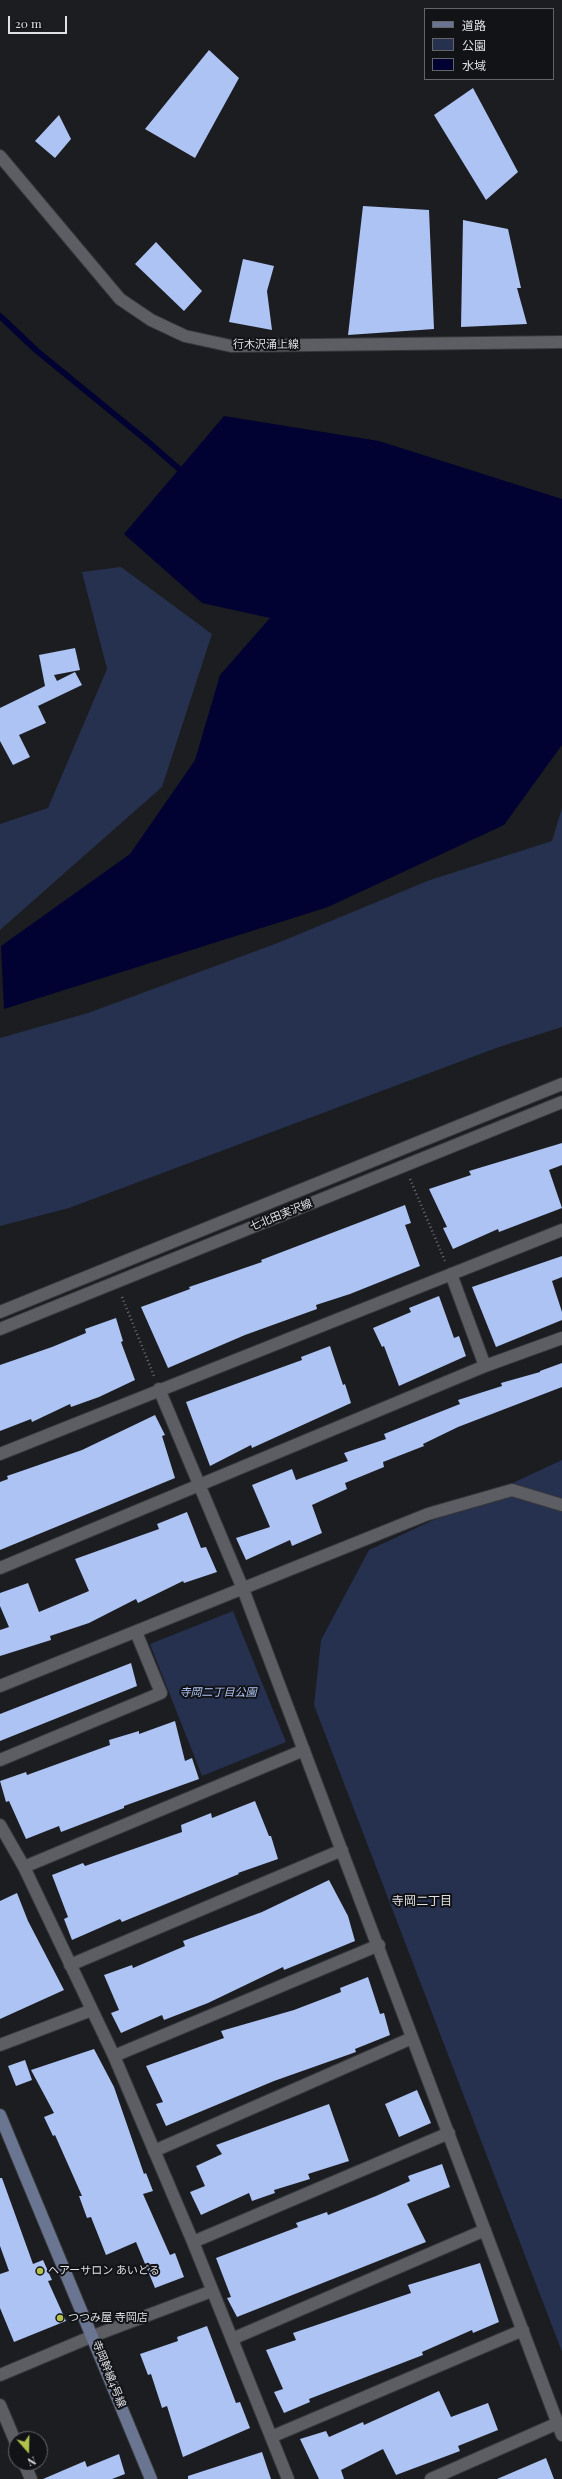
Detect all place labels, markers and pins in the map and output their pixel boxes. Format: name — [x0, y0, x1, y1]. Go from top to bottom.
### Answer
place label: ヘアーサロン あいどる — [48, 2264, 160, 2278]
marker: ヘアーサロン あいどる — [35, 2266, 45, 2276]
place label: つつみ屋 寺岡店 — [68, 2311, 148, 2325]
marker: つつみ屋 寺岡店 — [55, 2313, 65, 2323]

